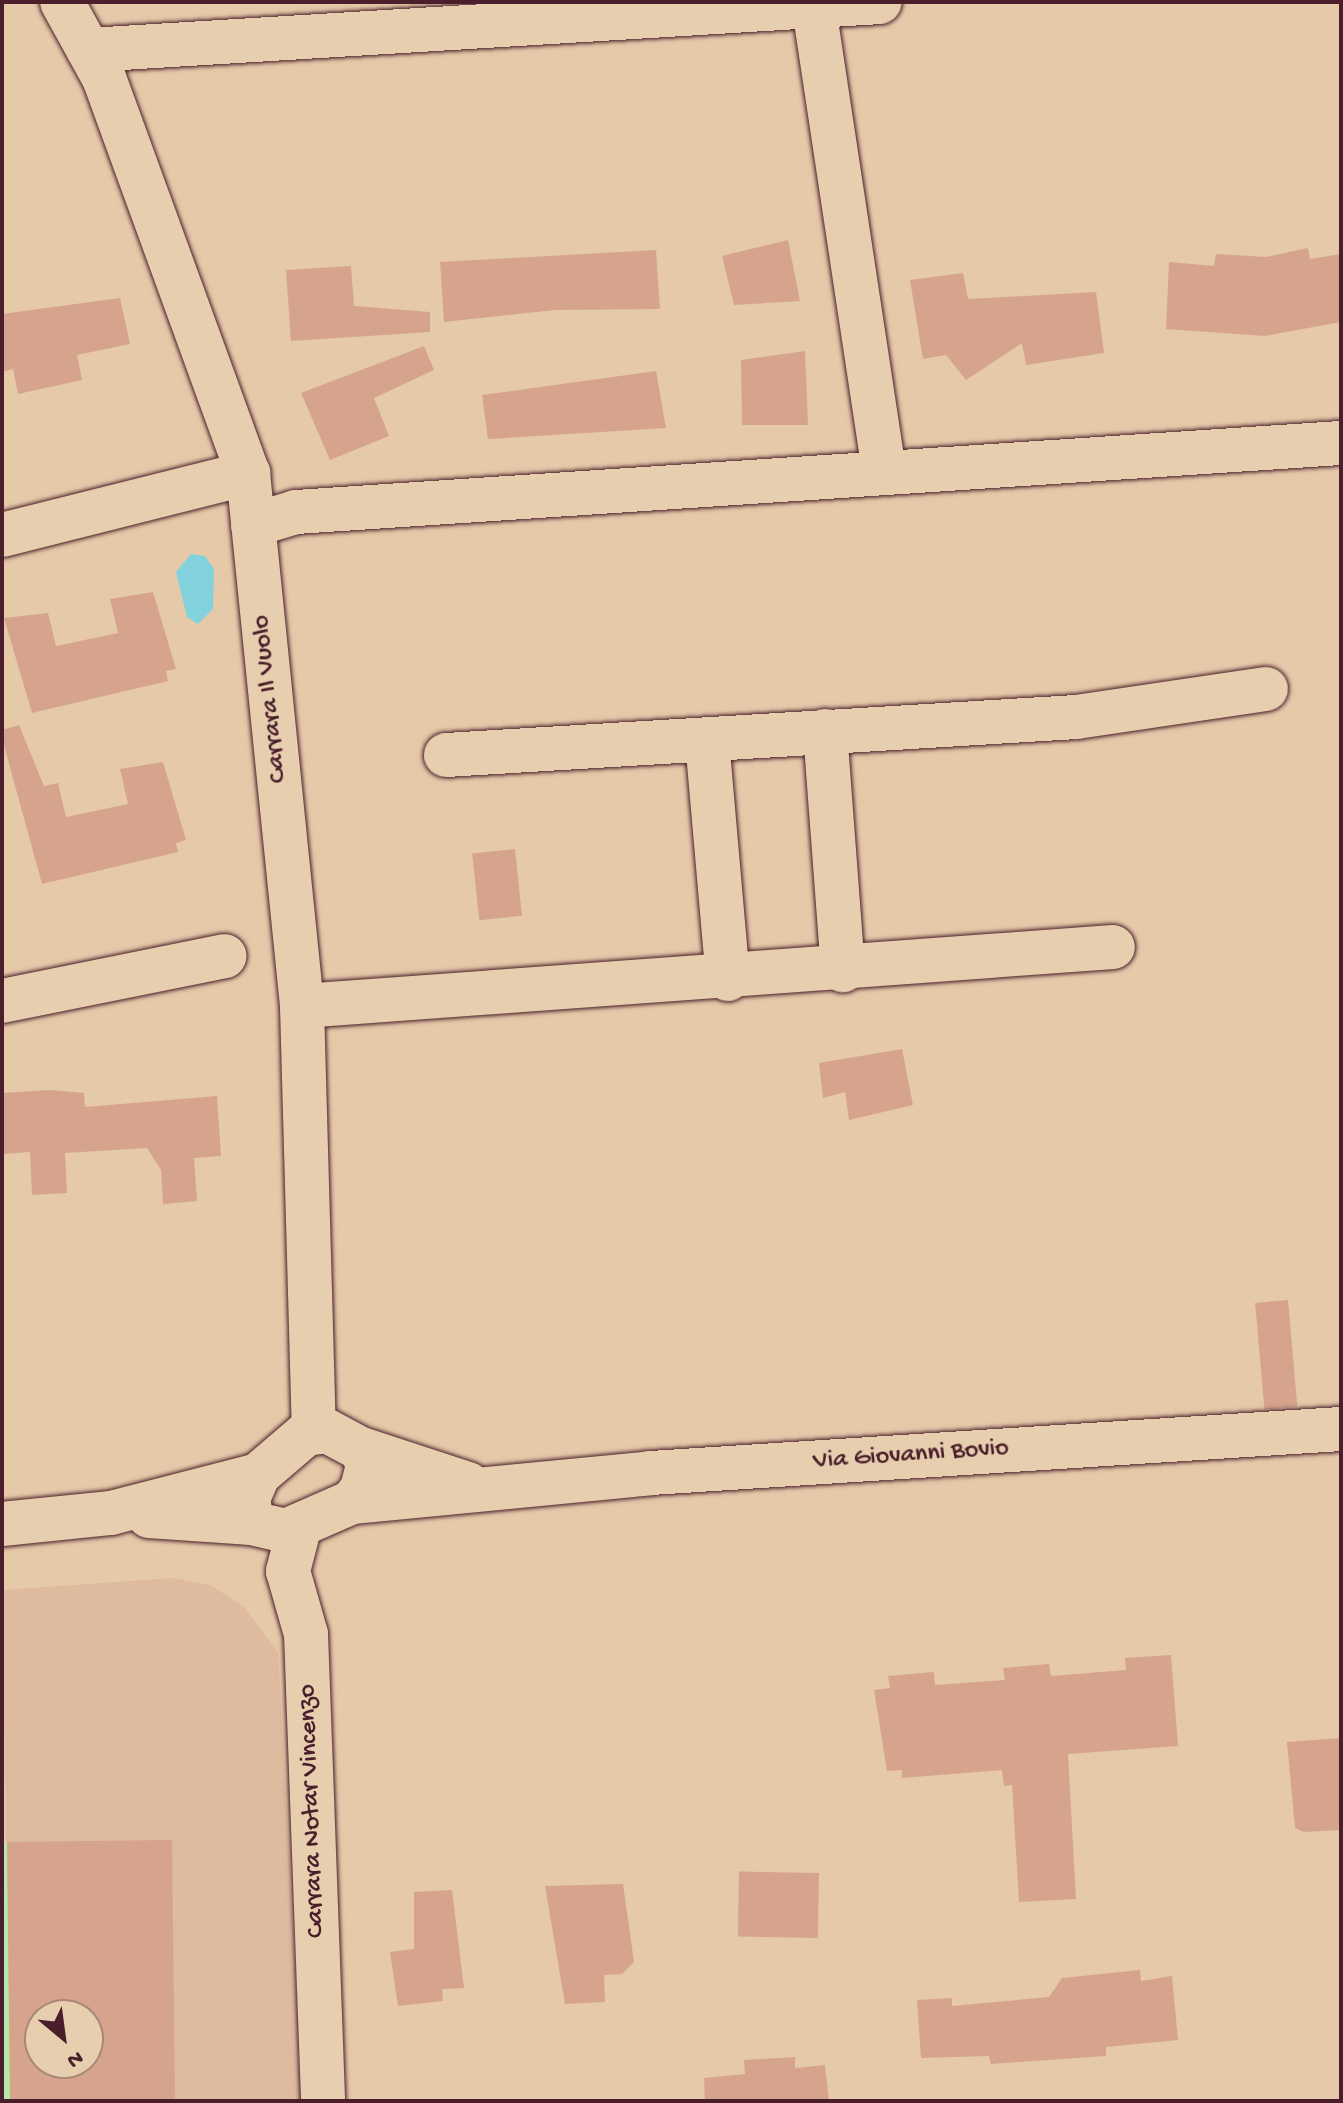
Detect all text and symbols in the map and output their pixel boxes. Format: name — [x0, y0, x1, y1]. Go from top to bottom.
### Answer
street label: Carrara Il Vuolo — [247, 613, 295, 785]
street label: Via Giovanni Bovio — [812, 1434, 1010, 1478]
street label: Carrara Notar Vincenzo — [293, 1684, 333, 1938]
north arrow — [24, 1999, 104, 2079]
text: N — [62, 2043, 87, 2073]

